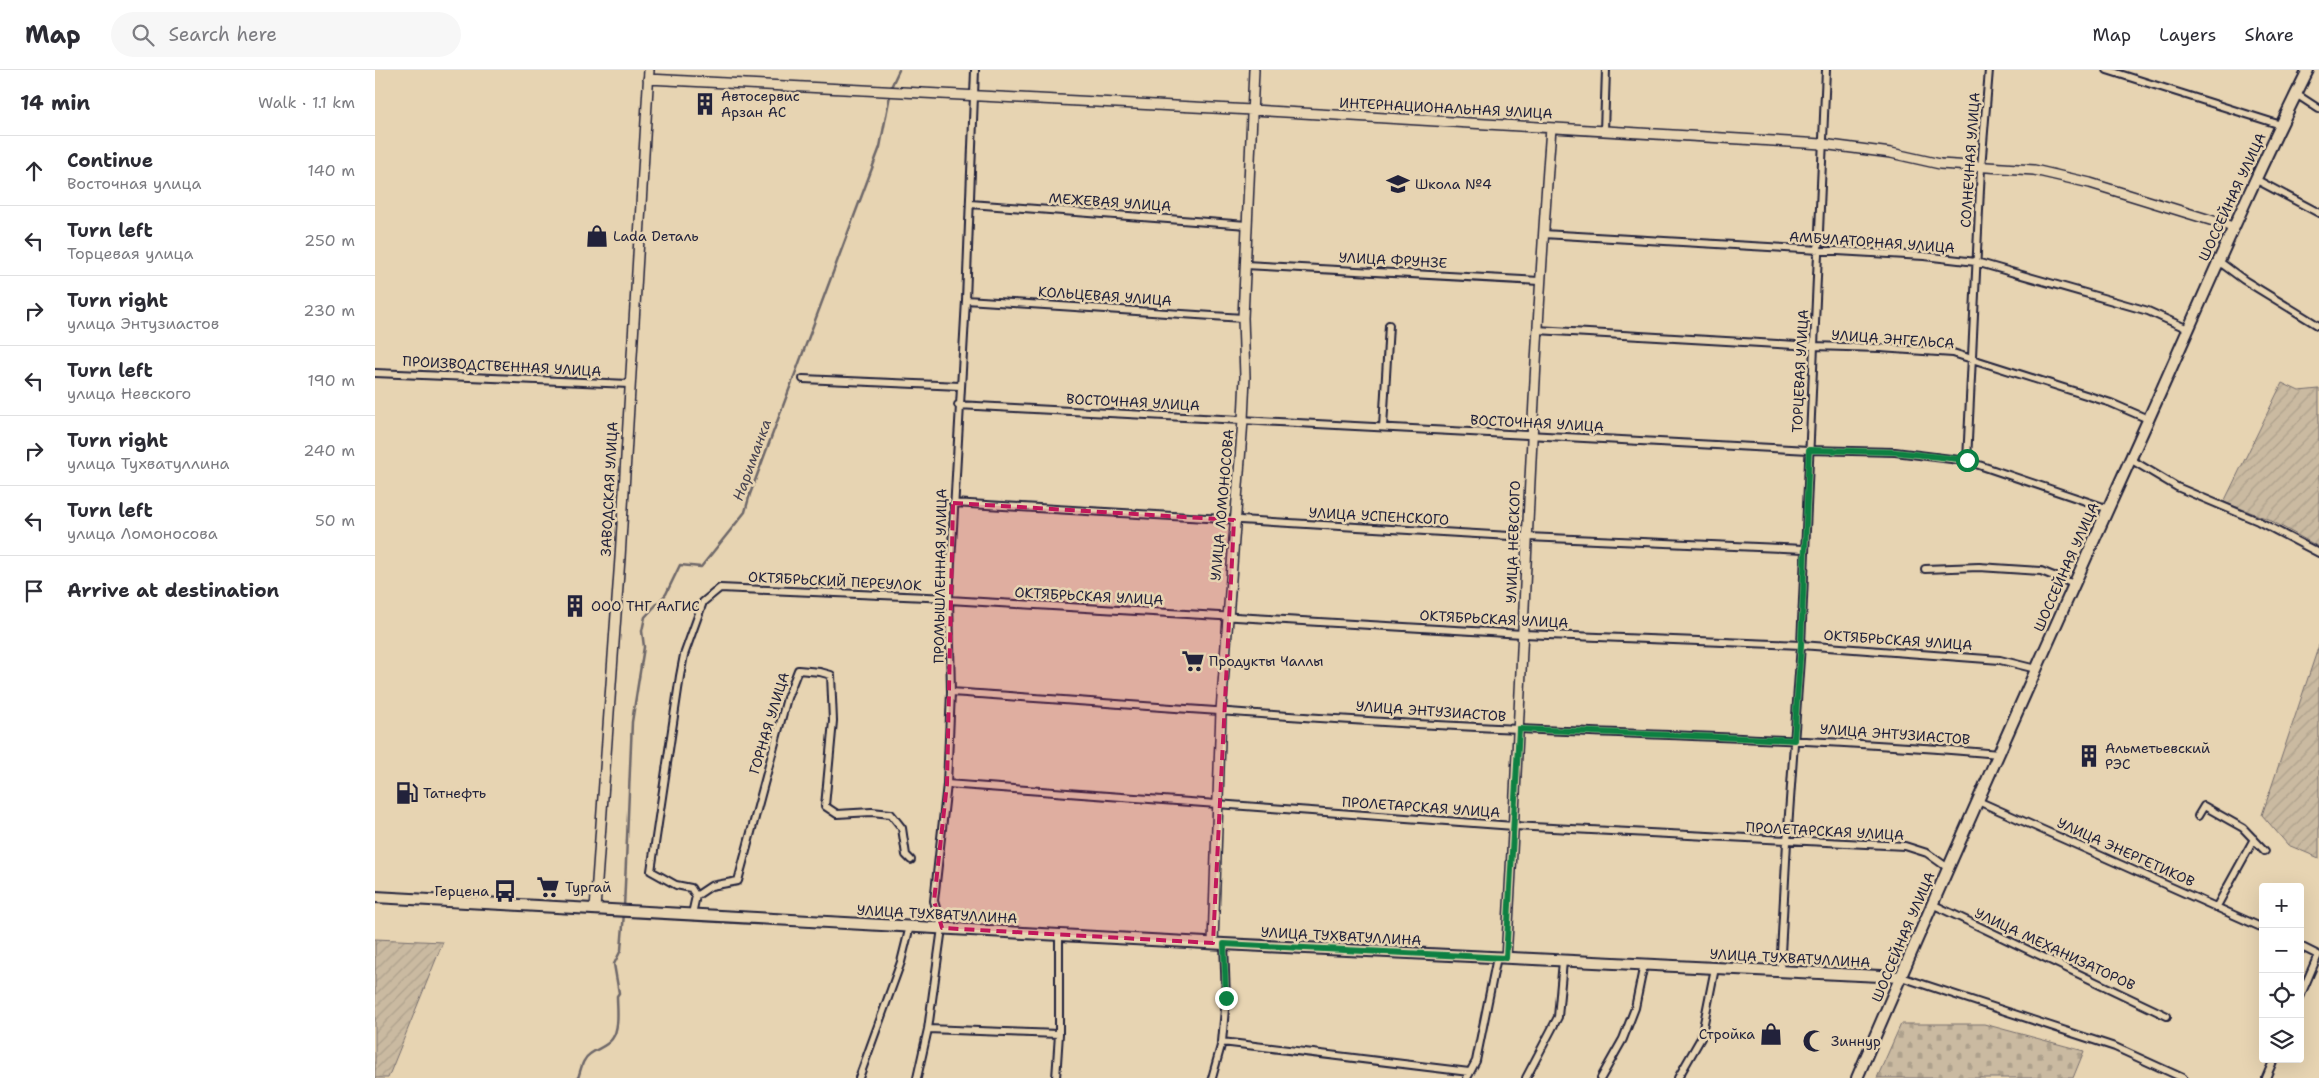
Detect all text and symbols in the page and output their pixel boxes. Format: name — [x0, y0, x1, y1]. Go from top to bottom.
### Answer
search box — [111, 12, 461, 57]
text: Map — [25, 19, 81, 51]
icon: search — [129, 21, 157, 49]
text: Search here — [169, 22, 277, 47]
text: Map — [2093, 23, 2131, 47]
text: Layers — [2159, 23, 2216, 47]
text: Share — [2244, 23, 2294, 47]
place label: Автосервис Арзан АС — [721, 87, 800, 121]
text: 14 min — [20, 89, 90, 117]
building icon: Автосервис Арзан АС — [692, 91, 718, 117]
text: Walk · 1.1 km — [258, 92, 355, 113]
street label: СОЛНЕЧНАЯ УЛИЦА — [1956, 92, 1984, 228]
street label: ИНТЕРНАЦИОНАЛЬНАЯ УЛИЦА — [1339, 93, 1553, 123]
street label: ШОССЕЙНАЯ УЛИЦА — [2194, 130, 2270, 264]
text: Continue — [67, 148, 153, 173]
icon: ahead — [20, 157, 48, 185]
text: 140 m — [308, 160, 355, 181]
school or university icon: Школа №4 — [1385, 171, 1411, 197]
text: Восточная улица — [67, 173, 201, 194]
place label: Школа №4 — [1415, 175, 1492, 193]
street label: МЕЖЕВАЯ УЛИЦА — [1048, 189, 1172, 215]
text: Turn left — [67, 218, 153, 243]
shop icon: Lada Dеталь — [584, 223, 610, 249]
icon: left — [20, 227, 48, 255]
place label: Lada Dеталь — [613, 227, 699, 245]
street label: АМБУЛАТОРНАЯ УЛИЦА — [1789, 227, 1955, 257]
text: 250 m — [304, 230, 355, 251]
text: Торцевая улица — [67, 243, 193, 264]
street label: УЛИЦА ФРУНЗЕ — [1338, 248, 1448, 272]
street label: КОЛЬЦЕВАЯ УЛИЦА — [1038, 282, 1172, 310]
text: Turn right — [67, 288, 168, 313]
icon: right — [20, 297, 48, 325]
text: 230 m — [303, 300, 355, 321]
street label: ТОРЦЕВАЯ УЛИЦА — [1788, 309, 1812, 433]
text: улица Энтузиастов — [67, 313, 219, 334]
street label: УЛИЦА ЭНГЕЛЬСА — [1831, 326, 1955, 352]
street label: ПРОИЗВОДСТВЕННАЯ УЛИЦА — [402, 352, 602, 380]
text: Turn left — [67, 358, 153, 383]
icon: left — [20, 367, 48, 395]
text: 190 m — [308, 370, 355, 391]
text: улица Невского — [67, 383, 191, 404]
street label: ВОСТОЧНАЯ УЛИЦА — [1066, 390, 1200, 414]
street label: ВОСТОЧНАЯ УЛИЦА — [1470, 411, 1604, 435]
water label: Нариманка — [728, 416, 776, 504]
street label: ЗАВОДСКАЯ УЛИЦА — [596, 421, 622, 557]
text: Turn right — [67, 428, 168, 453]
street label: УЛИЦА ЛОМОНОСОВА — [1206, 428, 1238, 582]
icon: right — [20, 437, 48, 465]
text: 240 m — [303, 440, 355, 461]
route start — [1956, 449, 1979, 472]
text: улица Тухватуллина — [67, 453, 229, 474]
street label: УЛИЦА НЕВСКОГО — [1502, 480, 1524, 604]
street label: ПРОМЫШЛЕННАЯ УЛИЦА — [929, 488, 951, 664]
text: Turn left — [67, 498, 153, 523]
street label: ШОССЕЙНАЯ УЛИЦА — [2029, 500, 2103, 634]
street label: УЛИЦА УСПЕНСКОГО — [1308, 503, 1450, 529]
icon: left — [20, 507, 48, 535]
text: 50 m — [315, 510, 355, 531]
text: улица Ломоносова — [67, 523, 218, 544]
street label: ОКТЯБРЬСКИЙ ПЕРЕУЛОК — [748, 567, 922, 595]
icon: arrive — [20, 577, 48, 605]
text: Arrive at destination — [67, 578, 279, 603]
street label: ОКТЯБРЬСКАЯ УЛИЦА — [1014, 583, 1164, 609]
building icon: ООО ТНГ АлГИС — [562, 593, 588, 619]
place label: ООО ТНГ АлГИС — [591, 597, 700, 615]
street label: ОКТЯБРЬСКАЯ УЛИЦА — [1419, 606, 1569, 632]
street label: ОКТЯБРЬСКАЯ УЛИЦА — [1823, 626, 1973, 654]
supermarket icon: Продукты Чаллы — [1180, 648, 1206, 674]
place label: Продукты Чаллы — [1209, 652, 1323, 670]
street label: ГОРНАЯ УЛИЦА — [745, 670, 793, 776]
street label: УЛИЦА ЭНТУЗИАСТОВ — [1355, 697, 1507, 725]
street label: УЛИЦА ЭНТУЗИАСТОВ — [1819, 720, 1971, 748]
place label: Альметьевский РЭС — [2105, 739, 2210, 773]
building icon: Альметьевский РЭС — [2076, 743, 2102, 769]
fuel station icon: Татнефть — [394, 780, 420, 806]
place label: Татнефть — [423, 784, 486, 802]
street label: ПРОЛЕТАРСКАЯ УЛИЦА — [1341, 792, 1501, 822]
street label: УЛИЦА ЭНЕРГЕТИКОВ — [2054, 814, 2198, 890]
street label: ПРОЛЕТАРСКАЯ УЛИЦА — [1745, 818, 1905, 844]
street label: ШОССЕЙНАЯ УЛИЦА — [1867, 869, 1939, 1005]
supermarket icon: Тургай — [535, 874, 561, 900]
bus stop icon: Герцена — [492, 878, 518, 904]
place label: Тургай — [565, 878, 611, 896]
place label: Герцена — [434, 882, 489, 900]
map controls — [2259, 883, 2304, 1063]
button: + — [2259, 883, 2304, 928]
street label: УЛИЦА ТУХВАТУЛЛИНА — [856, 901, 1018, 927]
street label: УЛИЦА МЕХАНИЗАТОРОВ — [1972, 904, 2138, 994]
street label: УЛИЦА ТУХВАТУЛЛИНА — [1260, 923, 1422, 949]
button: − — [2259, 928, 2304, 973]
street label: УЛИЦА ТУХВАТУЛЛИНА — [1709, 945, 1871, 971]
button: locate — [2259, 973, 2304, 1018]
route end — [1215, 987, 1238, 1010]
button: layers — [2259, 1018, 2304, 1063]
shop icon: Стройка — [1758, 1021, 1784, 1047]
place label: Стройка — [1699, 1025, 1755, 1043]
mosque icon: Зиннур — [1801, 1028, 1827, 1054]
place label: Зиннур — [1831, 1032, 1881, 1050]

